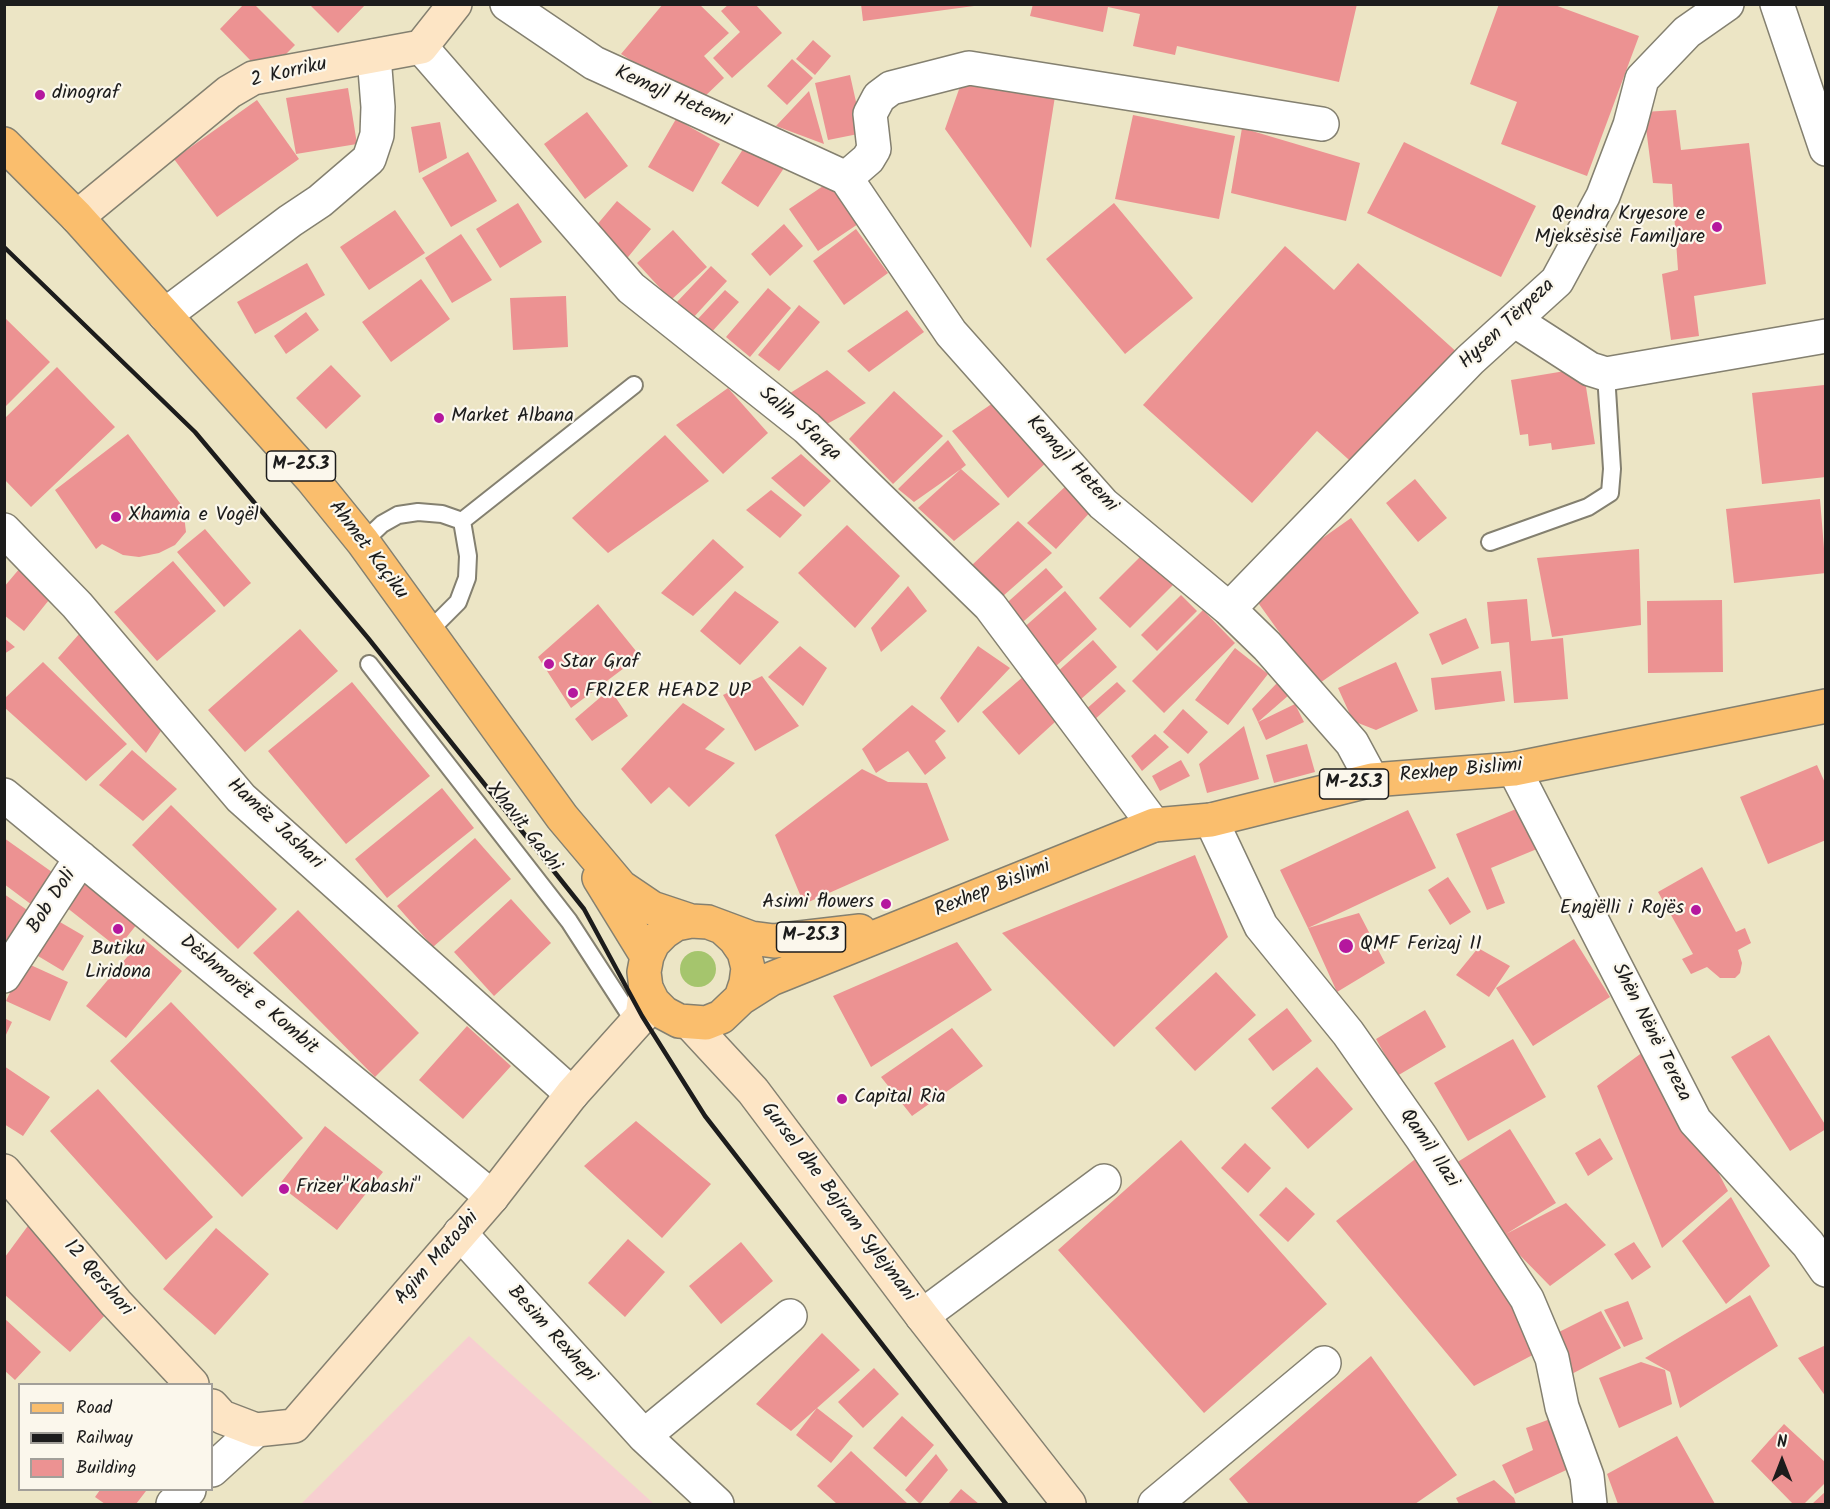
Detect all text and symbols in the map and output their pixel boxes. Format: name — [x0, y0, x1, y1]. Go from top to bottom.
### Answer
street label: 2 Korriku — [249, 54, 329, 94]
street label: Kemajl Hetemi — [611, 62, 733, 134]
place label: dinograf — [52, 83, 119, 107]
marker: dinograf — [33, 88, 47, 102]
place label: Qendra Kryesore e Mjeksësisë Familjare — [1534, 204, 1705, 251]
marker: Qendra Kryesore e Mjeksësisë Familjare — [1710, 220, 1724, 234]
street label: Hysen Tërpeza — [1455, 275, 1561, 375]
street label: Salih Sfarqa — [753, 383, 845, 467]
place label: Market Albana — [451, 406, 574, 430]
marker: Market Albana — [432, 411, 446, 425]
street label: Kemajl Hetemi — [1020, 411, 1122, 519]
road number: M-25.3 — [266, 451, 336, 481]
street label: Ahmet Kaçiku — [322, 497, 412, 605]
place label: Xhamia e Vogël — [128, 505, 259, 529]
marker: Xhamia e Vogël — [109, 510, 123, 524]
place label: Star Graf — [561, 652, 639, 676]
marker: Star Graf — [542, 657, 556, 671]
place label: FRIZER HEADZ UP — [585, 681, 751, 705]
marker: FRIZER HEADZ UP — [566, 686, 580, 700]
street label: Rexhep Bislimi — [1399, 755, 1523, 789]
road number: M-25.3 — [1320, 769, 1388, 799]
street label: Hamëz Jashari — [221, 774, 327, 876]
street label: Xhavit Gashi — [481, 778, 565, 878]
street label: Rexhep Bislimi — [932, 856, 1054, 924]
street label: Bob Doli — [23, 865, 83, 939]
place label: Asimi flowers — [762, 892, 874, 916]
marker: Asimi flowers — [879, 897, 893, 911]
place label: Engjëlli i Rojës — [1560, 898, 1684, 922]
marker: Engjëlli i Rojës — [1689, 903, 1703, 917]
marker: Butiku Liridona — [111, 922, 125, 936]
road number: M-25.3 — [776, 922, 846, 952]
street label: Dëshmorët e Kombit — [174, 931, 322, 1061]
place label: QMF Ferizaj II — [1360, 934, 1482, 958]
marker: QMF Ferizaj II — [1337, 937, 1355, 955]
place label: Butiku Liridona — [85, 939, 151, 986]
street label: Shën Nënë Tereza — [1605, 960, 1695, 1106]
place label: Capital Ria — [854, 1087, 946, 1111]
marker: Capital Ria — [835, 1092, 849, 1106]
street label: Gursel dhe Bajram Sylejmani — [754, 1099, 920, 1307]
street label: Qamil Ilazi — [1393, 1105, 1463, 1193]
place label: Frizer"Kabashi" — [296, 1177, 421, 1201]
marker: Frizer"Kabashi" — [277, 1182, 291, 1196]
street label: Agim Matoshi — [391, 1207, 485, 1311]
street label: 12 Qershori — [57, 1236, 137, 1322]
street label: Besim Rexhepi — [501, 1282, 601, 1388]
legend — [18, 1383, 213, 1491]
text: Road — [76, 1394, 112, 1423]
text: Railway — [76, 1424, 133, 1453]
text: N — [1777, 1430, 1787, 1455]
north arrow — [1752, 1431, 1812, 1491]
text: Building — [76, 1454, 136, 1483]

